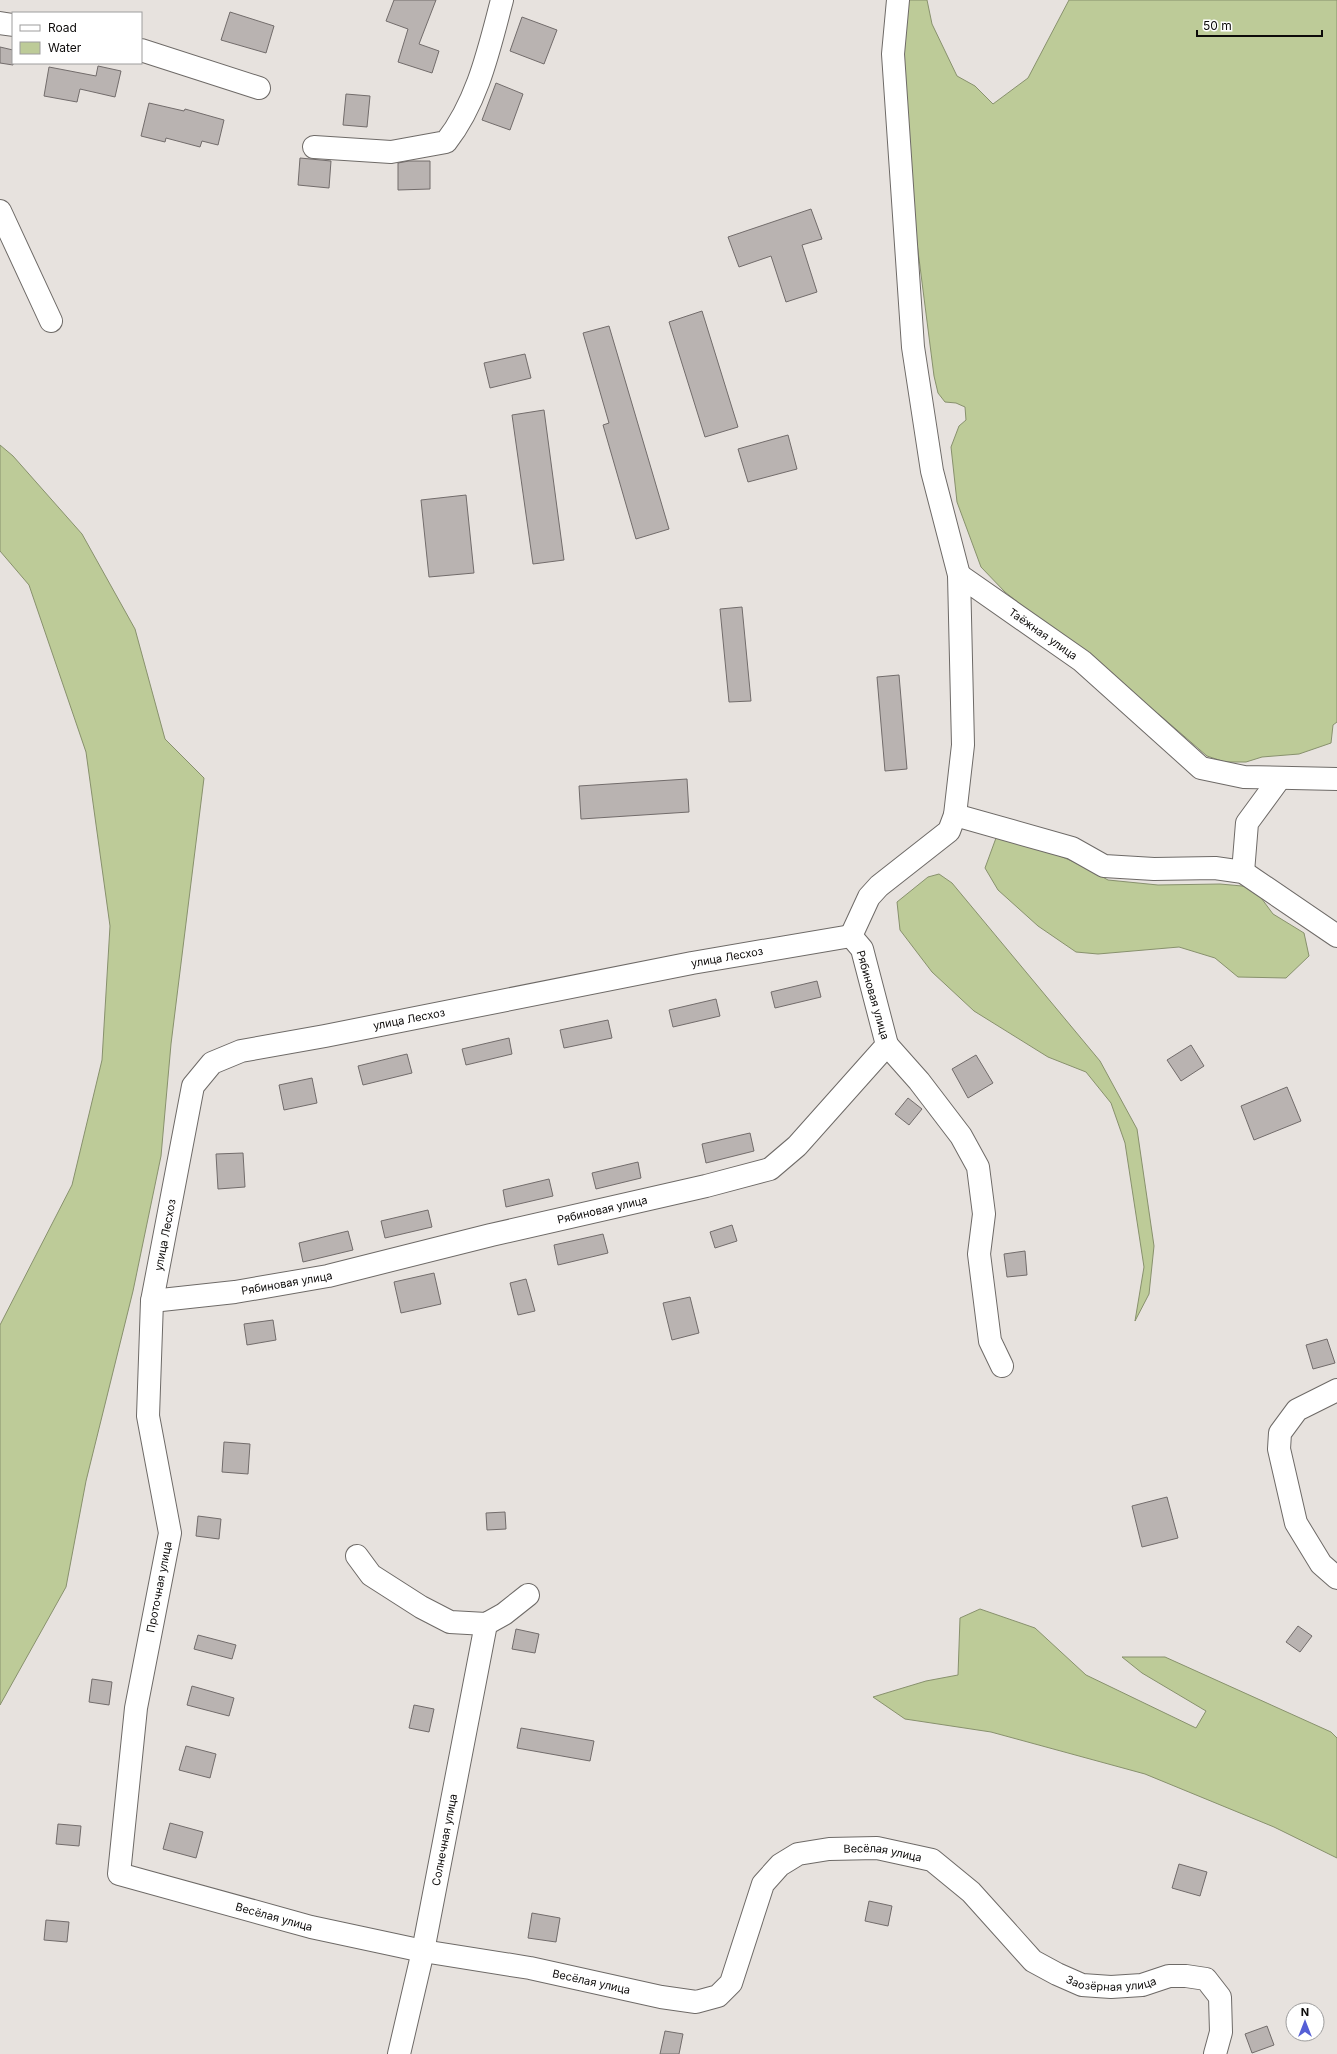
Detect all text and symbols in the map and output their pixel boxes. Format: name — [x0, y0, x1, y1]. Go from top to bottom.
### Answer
legend — [12, 12, 142, 64]
scale bar — [1197, 12, 1322, 38]
text: 50 m — [1203, 18, 1232, 33]
text: Road — [48, 20, 77, 35]
text: Water — [48, 40, 82, 55]
street label: Таёжная улица — [1006, 605, 1080, 663]
street label: улица Лесхоз — [690, 944, 764, 970]
street label: Рябиновая улица — [854, 949, 892, 1041]
street label: улица Лесхоз — [372, 1005, 446, 1033]
street label: Рябиновая улица — [556, 1193, 649, 1227]
street label: улица Лесхоз — [151, 1198, 179, 1272]
street label: Рябиновая улица — [240, 1268, 334, 1298]
street label: Проточная улица — [143, 1540, 175, 1634]
street label: Солнечная улица — [429, 1793, 460, 1887]
street label: Весёлая улица — [843, 1841, 923, 1865]
street label: Весёлая улица — [234, 1899, 314, 1934]
street label: Весёлая улица — [551, 1966, 632, 1997]
street label: Заозёрная улица — [1064, 1972, 1158, 1994]
north arrow — [1285, 2002, 1325, 2042]
text: N — [1301, 2005, 1309, 2019]

